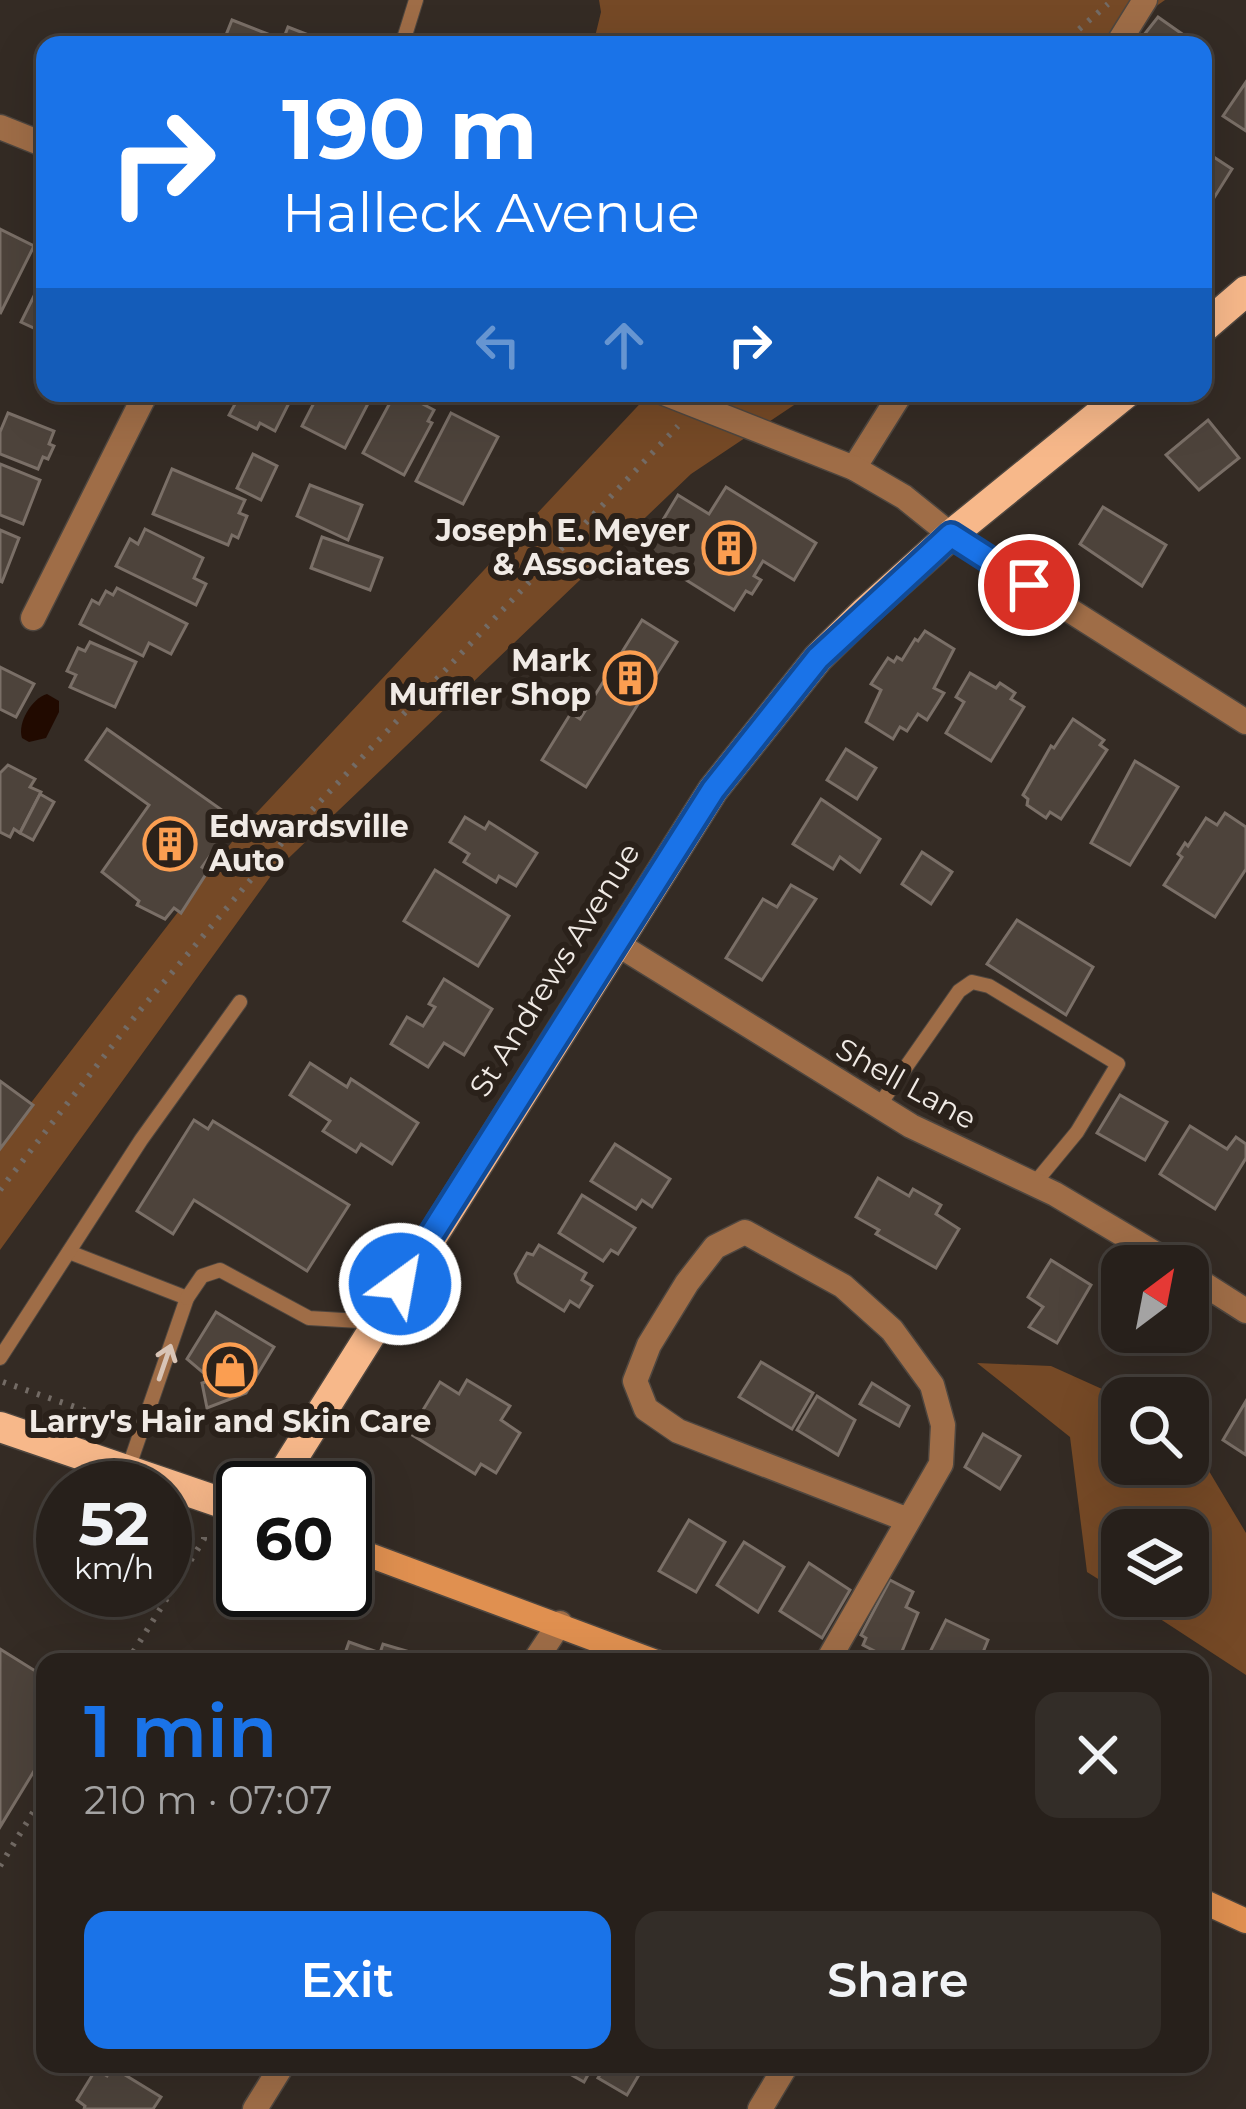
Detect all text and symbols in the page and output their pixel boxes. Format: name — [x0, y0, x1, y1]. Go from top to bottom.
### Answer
text: 190 m — [282, 78, 537, 180]
icon: right — [84, 84, 240, 240]
text: Halleck Avenue — [282, 180, 700, 246]
icon: left — [465, 312, 531, 378]
icon: ahead — [591, 312, 657, 378]
icon: right — [717, 312, 783, 378]
place label: Joseph E. Meyer & Associates — [435, 512, 690, 583]
building icon: Joseph E. Meyer & Associates — [701, 520, 757, 576]
pin — [978, 534, 1080, 636]
icon: arrive — [996, 552, 1062, 618]
place label: Mark Muffler Shop — [389, 642, 591, 713]
building icon: Mark Muffler Shop — [602, 650, 658, 706]
place label: Edwardsville Auto — [208, 808, 409, 879]
building icon: Edwardsville Auto — [142, 816, 198, 872]
street label: St Andrews Avenue — [462, 836, 648, 1103]
street label: Shell Lane — [830, 1030, 983, 1137]
position arrow — [337, 1221, 463, 1347]
north arrow — [1101, 1245, 1209, 1353]
map controls — [1101, 1245, 1209, 1617]
shop icon: Larry's Hair and Skin Care — [202, 1342, 258, 1398]
one-way arrow — [156, 1344, 177, 1381]
button: search — [1101, 1377, 1209, 1485]
place label: Larry's Hair and Skin Care — [29, 1403, 431, 1440]
speed limit sign: 60 — [216, 1461, 372, 1617]
text: 52 — [79, 1487, 149, 1560]
button: layers — [1101, 1509, 1209, 1617]
text: km/h — [74, 1550, 154, 1587]
text: 1 min — [84, 1687, 277, 1775]
button: close — [1035, 1692, 1161, 1818]
text: 210 m · 07:07 — [84, 1776, 332, 1824]
button: Exit — [84, 1911, 611, 2049]
button: Share — [635, 1911, 1161, 2049]

